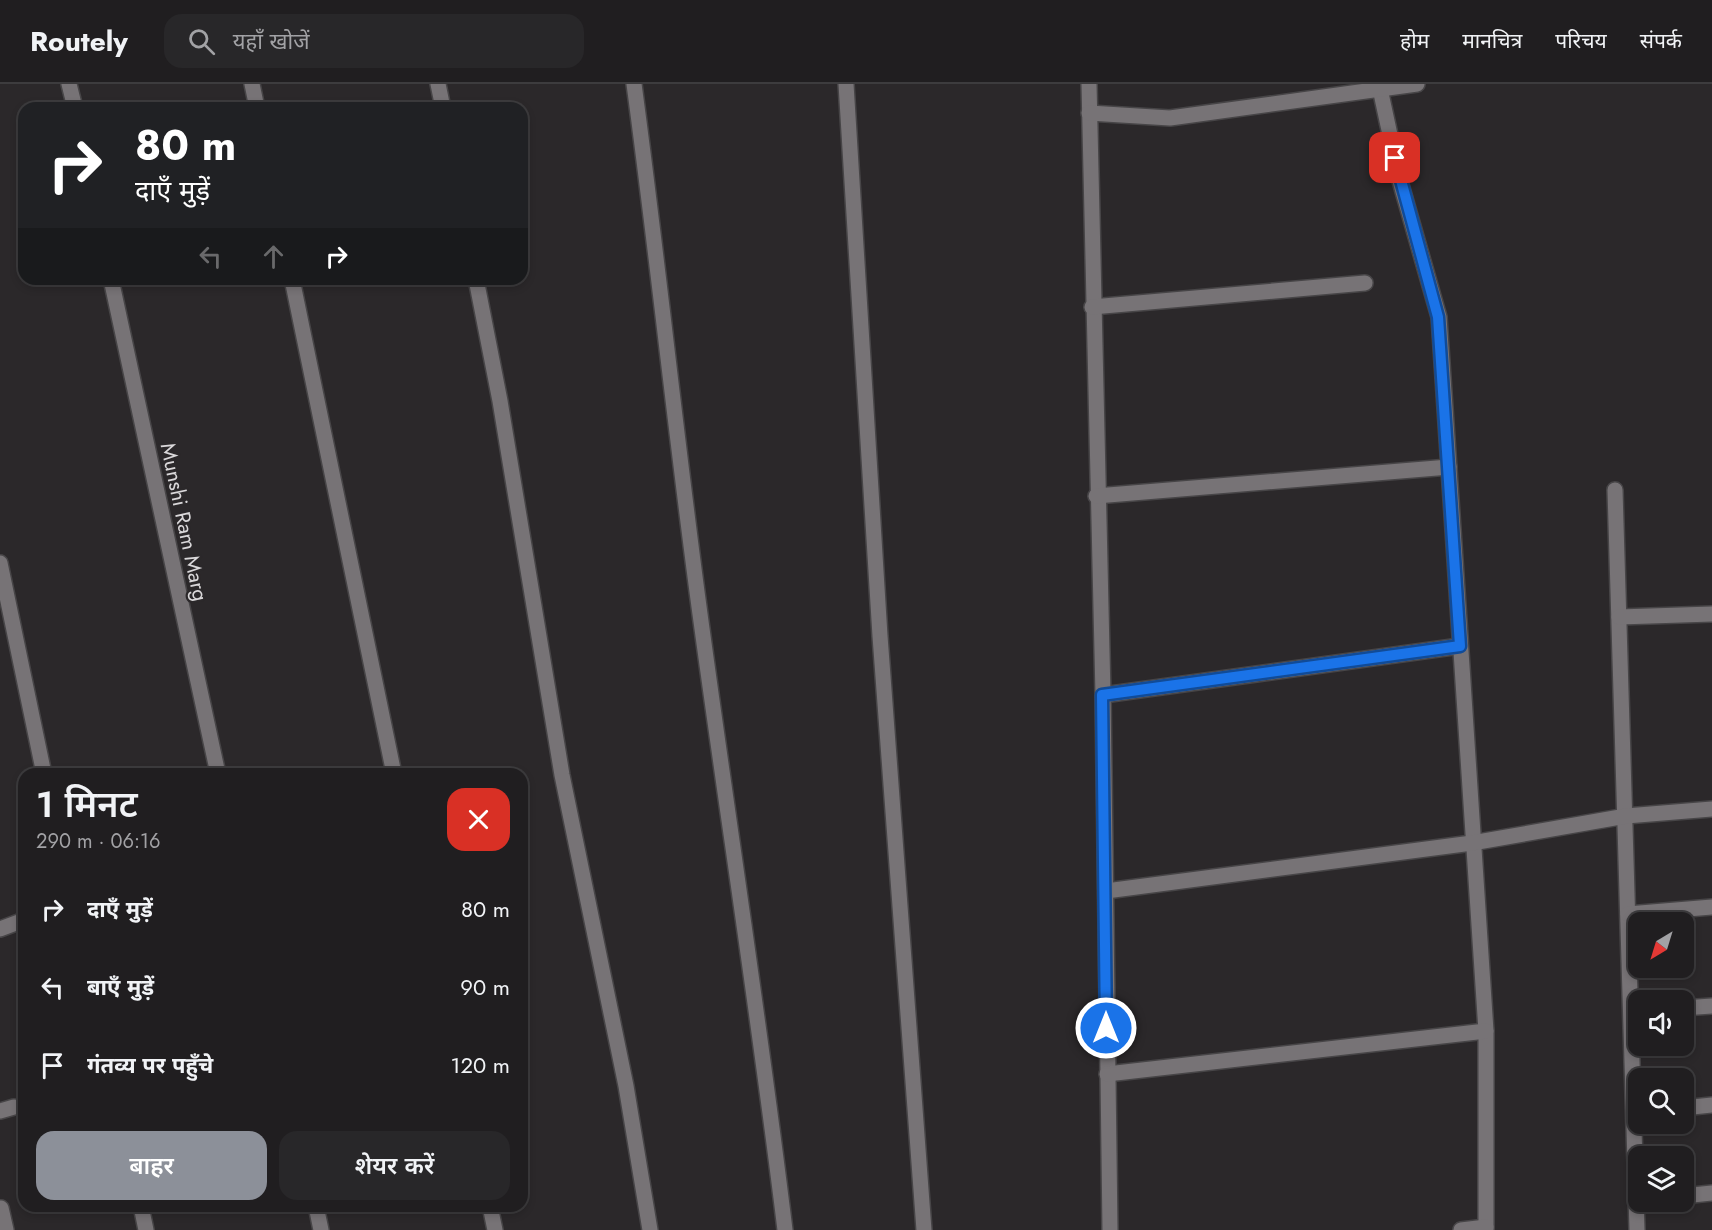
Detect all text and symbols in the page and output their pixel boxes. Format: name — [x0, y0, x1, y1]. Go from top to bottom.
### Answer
search box — [164, 14, 584, 68]
text: Routely — [30, 21, 128, 62]
icon: search — [185, 25, 218, 58]
text: यहाँ खोजें — [233, 25, 310, 57]
text: होम — [1400, 26, 1429, 56]
text: मानचित्र — [1462, 26, 1522, 56]
text: परिचय — [1555, 26, 1607, 56]
text: संपर्क — [1640, 26, 1682, 56]
text: 80 m — [135, 115, 236, 176]
icon: right — [36, 126, 114, 204]
pin — [1369, 132, 1420, 183]
icon: arrive — [1378, 141, 1411, 174]
text: दाएँ मुड़ें — [135, 171, 210, 210]
icon: left — [194, 240, 227, 273]
icon: ahead — [257, 240, 290, 273]
icon: right — [320, 240, 353, 273]
street label: Munshi Ram Marg — [153, 440, 215, 604]
text: 1 मिनट — [36, 778, 138, 830]
button: close — [447, 788, 510, 851]
text: 290 m · 06:16 — [36, 827, 161, 856]
icon: right — [36, 893, 69, 926]
text: दाएँ मुड़ें — [87, 893, 153, 925]
text: 80 m — [461, 893, 510, 925]
north arrow — [1628, 912, 1694, 978]
map controls — [1628, 912, 1694, 1212]
icon: left — [36, 971, 69, 1004]
text: बाएँ मुड़ें — [87, 971, 154, 1003]
text: 90 m — [460, 971, 510, 1003]
button: sound — [1628, 990, 1694, 1056]
position arrow — [1074, 996, 1138, 1060]
icon: arrive — [36, 1049, 69, 1082]
text: गंतव्य पर पहुँचे — [87, 1049, 213, 1081]
text: 120 m — [451, 1049, 510, 1081]
button: search — [1628, 1068, 1694, 1134]
button: बाहर — [36, 1131, 267, 1200]
button: शेयर करें — [279, 1131, 510, 1200]
button: layers — [1628, 1146, 1694, 1212]

